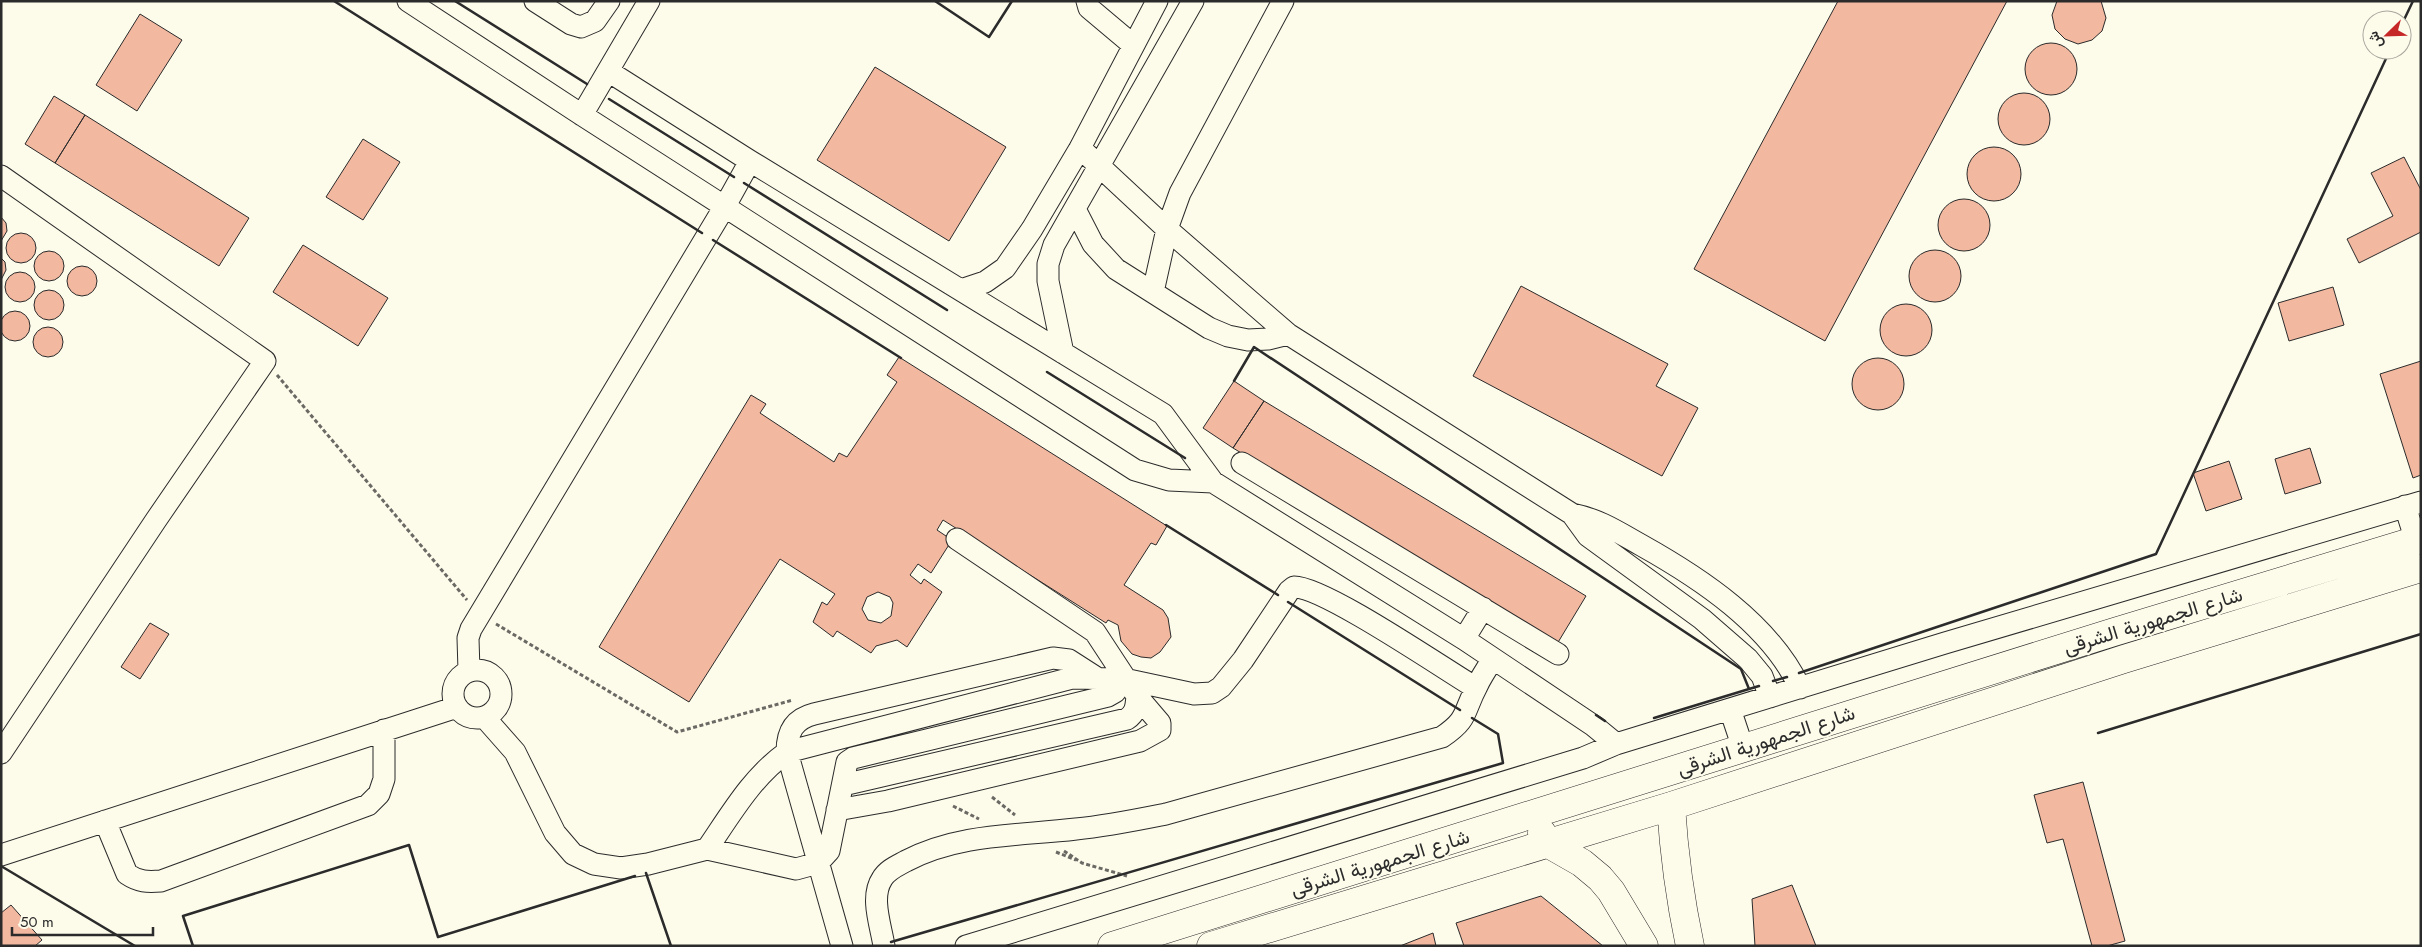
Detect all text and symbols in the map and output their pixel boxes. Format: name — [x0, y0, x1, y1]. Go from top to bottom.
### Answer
north arrow — [2362, 10, 2412, 60]
text: ش — [2362, 28, 2388, 52]
street label: شارع الجمهورية الشرقى — [2060, 580, 2246, 662]
street label: شارع الجمهورية الشرقى — [1673, 699, 1859, 783]
street label: شارع الجمهورية الشرقى — [1287, 822, 1473, 904]
scale bar — [12, 904, 154, 936]
text: 50 m — [20, 911, 54, 933]

